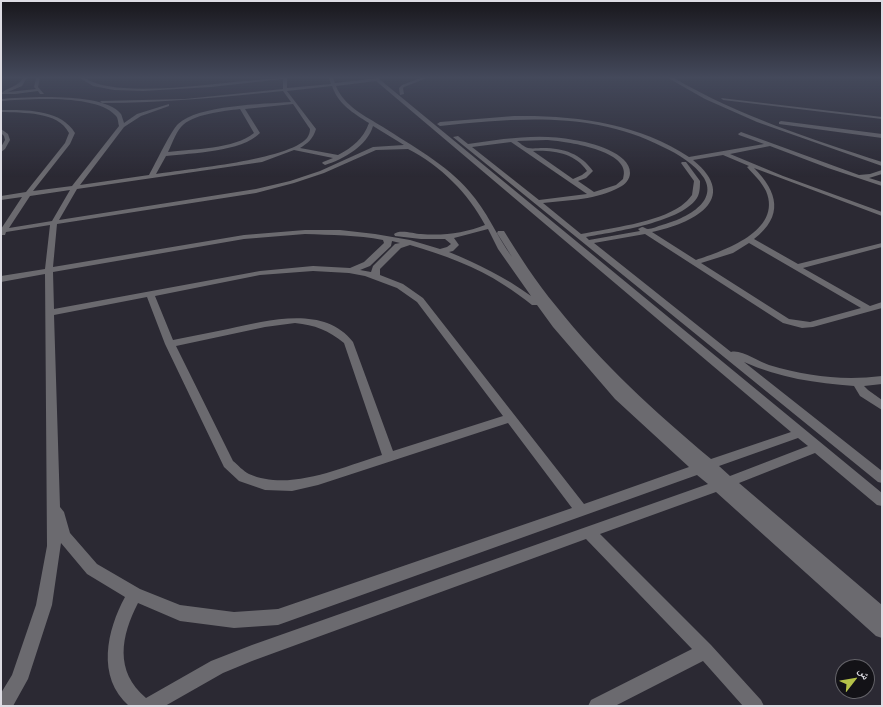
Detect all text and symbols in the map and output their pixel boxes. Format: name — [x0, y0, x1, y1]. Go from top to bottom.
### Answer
north arrow — [835, 659, 875, 699]
text: ش — [856, 665, 873, 681]

